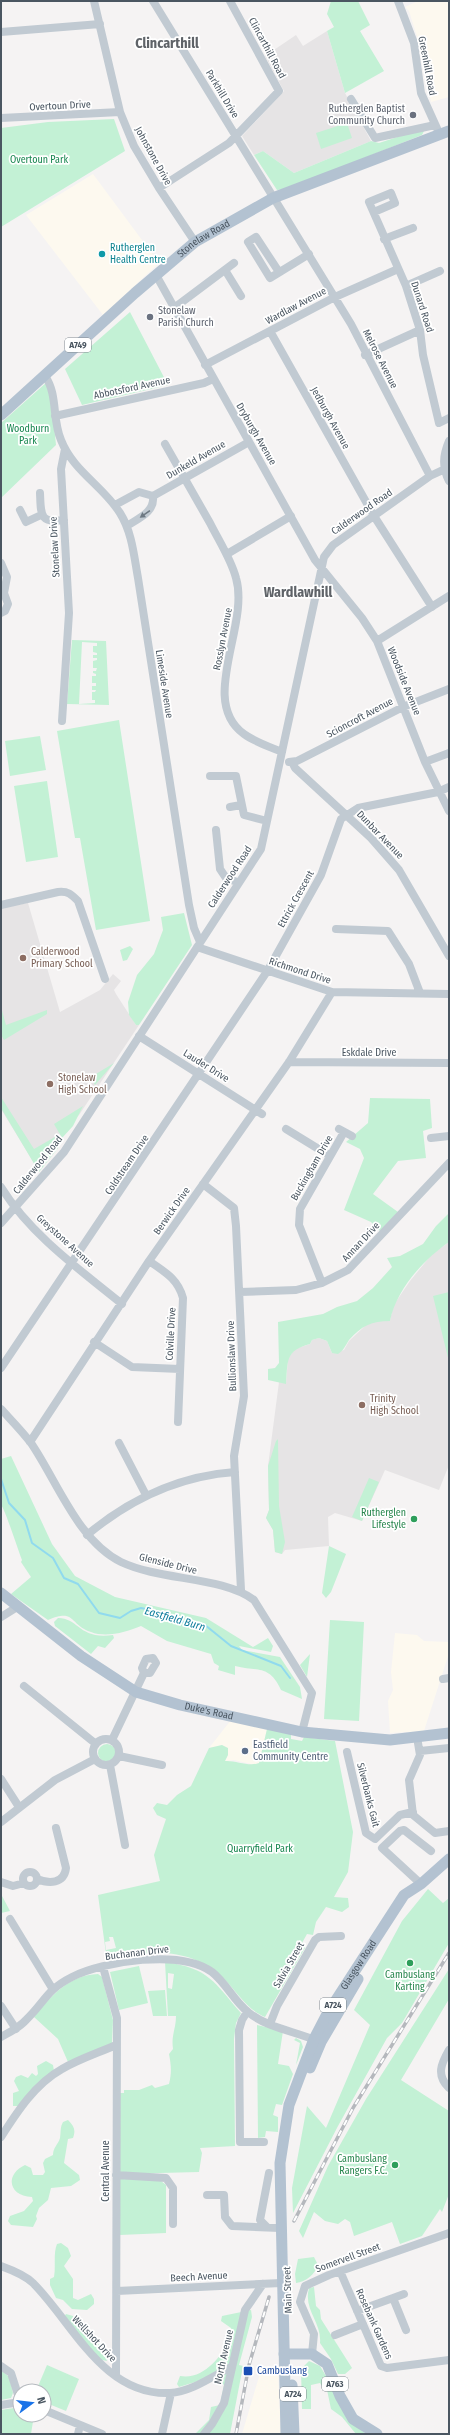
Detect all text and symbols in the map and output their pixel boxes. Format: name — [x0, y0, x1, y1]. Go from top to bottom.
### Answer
street label: Clincarthill Road — [246, 15, 288, 81]
district label: Clincarthill — [135, 35, 199, 52]
street label: Greenhill Road — [415, 35, 439, 97]
street label: Parkhill Drive — [203, 68, 241, 120]
street label: Overtoun Drive — [29, 98, 91, 114]
place label: Rutherglen Baptist Community Church — [328, 103, 406, 127]
marker: Rutherglen Baptist Community Church — [408, 110, 418, 120]
street label: Johnstone Drive — [132, 125, 174, 187]
park label: Overtoun Park — [10, 154, 68, 166]
street label: Stonelaw Road — [175, 217, 232, 260]
place label: Rutherglen Health Centre — [110, 242, 166, 266]
marker: Rutherglen Health Centre — [97, 249, 107, 259]
street label: Dunard Road — [408, 280, 436, 334]
street label: Wardlaw Avenue — [264, 285, 328, 327]
place label: Stonelaw Parish Church — [158, 305, 214, 329]
marker: Stonelaw Parish Church — [145, 312, 155, 322]
street label: Melrose Avenue — [360, 327, 400, 391]
road number: A749 — [65, 338, 91, 352]
street label: Abbotsford Avenue — [93, 374, 171, 402]
street label: Jedburgh Avenue — [308, 385, 352, 451]
street label: Dryburgh Avenue — [233, 401, 279, 467]
park label: Woodburn Park — [7, 423, 49, 447]
street label: Dunkeld Avenue — [164, 438, 228, 482]
street label: Calderwood Road — [329, 487, 395, 537]
one-way arrow — [140, 510, 150, 518]
street label: Stonelaw Drive — [47, 516, 63, 578]
district label: Wardlawhill — [264, 584, 332, 601]
street label: Rosslyn Avenue — [211, 607, 235, 671]
street label: Woodside Avenue — [385, 645, 423, 717]
street label: Limeside Avenue — [153, 649, 175, 719]
street label: Scioncroft Avenue — [325, 695, 395, 741]
street label: Dunbar Avenue — [354, 808, 406, 862]
street label: Calderwood Road — [205, 844, 255, 910]
street label: Ettrick Crescent — [275, 868, 317, 930]
place label: Calderwood Primary School — [31, 946, 93, 970]
marker: Calderwood Primary School — [18, 953, 28, 963]
street label: Richmond Drive — [267, 955, 333, 987]
street label: Lauder Drive — [181, 1047, 231, 1085]
street label: Eskdale Drive — [342, 1047, 396, 1059]
place label: Stonelaw High School — [58, 1072, 107, 1096]
marker: Stonelaw High School — [45, 1079, 55, 1089]
street label: Calderwood Road — [11, 1133, 65, 1197]
street label: Coldstream Drive — [103, 1133, 152, 1197]
street label: Buckingham Drive — [288, 1133, 336, 1203]
street label: Berwick Drive — [151, 1185, 193, 1237]
street label: Greystone Avenue — [34, 1212, 96, 1270]
street label: Annan Drive — [340, 1220, 382, 1264]
street label: Colville Drive — [164, 1307, 178, 1361]
street label: Bullionslaw Drive — [225, 1320, 239, 1392]
place label: Trinity High School — [370, 1393, 419, 1417]
marker: Trinity High School — [357, 1400, 367, 1410]
place label: Rutherglen Lifestyle — [361, 1507, 406, 1531]
marker: Rutherglen Lifestyle — [409, 1514, 419, 1524]
street label: Glenside Drive — [138, 1551, 198, 1577]
water label: Eastfield Burn — [143, 1604, 207, 1634]
street label: Duke's Road — [183, 1700, 234, 1723]
place label: Eastfield Community Centre — [253, 1739, 328, 1763]
marker: Eastfield Community Centre — [240, 1746, 250, 1756]
street label: Silverbanks Gait — [354, 1762, 382, 1829]
park label: Quarryfield Park — [227, 1843, 293, 1855]
street label: Glasgow Road — [338, 1938, 379, 1992]
street label: Salvia Street — [271, 1939, 307, 1990]
street label: Buchanan Drive — [104, 1943, 170, 1963]
marker: Cambuslang Karting — [405, 1958, 415, 1968]
place label: Cambuslang Karting — [385, 1969, 435, 1993]
road number: A724 — [320, 1998, 346, 2012]
street label: Central Avenue — [100, 2140, 112, 2202]
place label: Cambuslang Rangers F.C. — [337, 2153, 387, 2177]
marker: Cambuslang Rangers F.C. — [390, 2160, 400, 2170]
street label: Somervell Street — [314, 2241, 383, 2275]
street label: Main Street — [281, 2266, 295, 2314]
street label: Beech Avenue — [170, 2270, 228, 2284]
street label: Rosebank Gardens — [353, 2287, 395, 2361]
street label: Wellshot Drive — [69, 2313, 119, 2365]
street label: North Avenue — [212, 2328, 236, 2386]
marker: Cambuslang — [242, 2365, 254, 2377]
place label: Cambuslang — [257, 2365, 307, 2377]
road number: A763 — [322, 2377, 348, 2391]
north arrow — [12, 2383, 52, 2423]
road number: A724 — [280, 2387, 306, 2401]
text: N — [34, 2396, 48, 2405]

